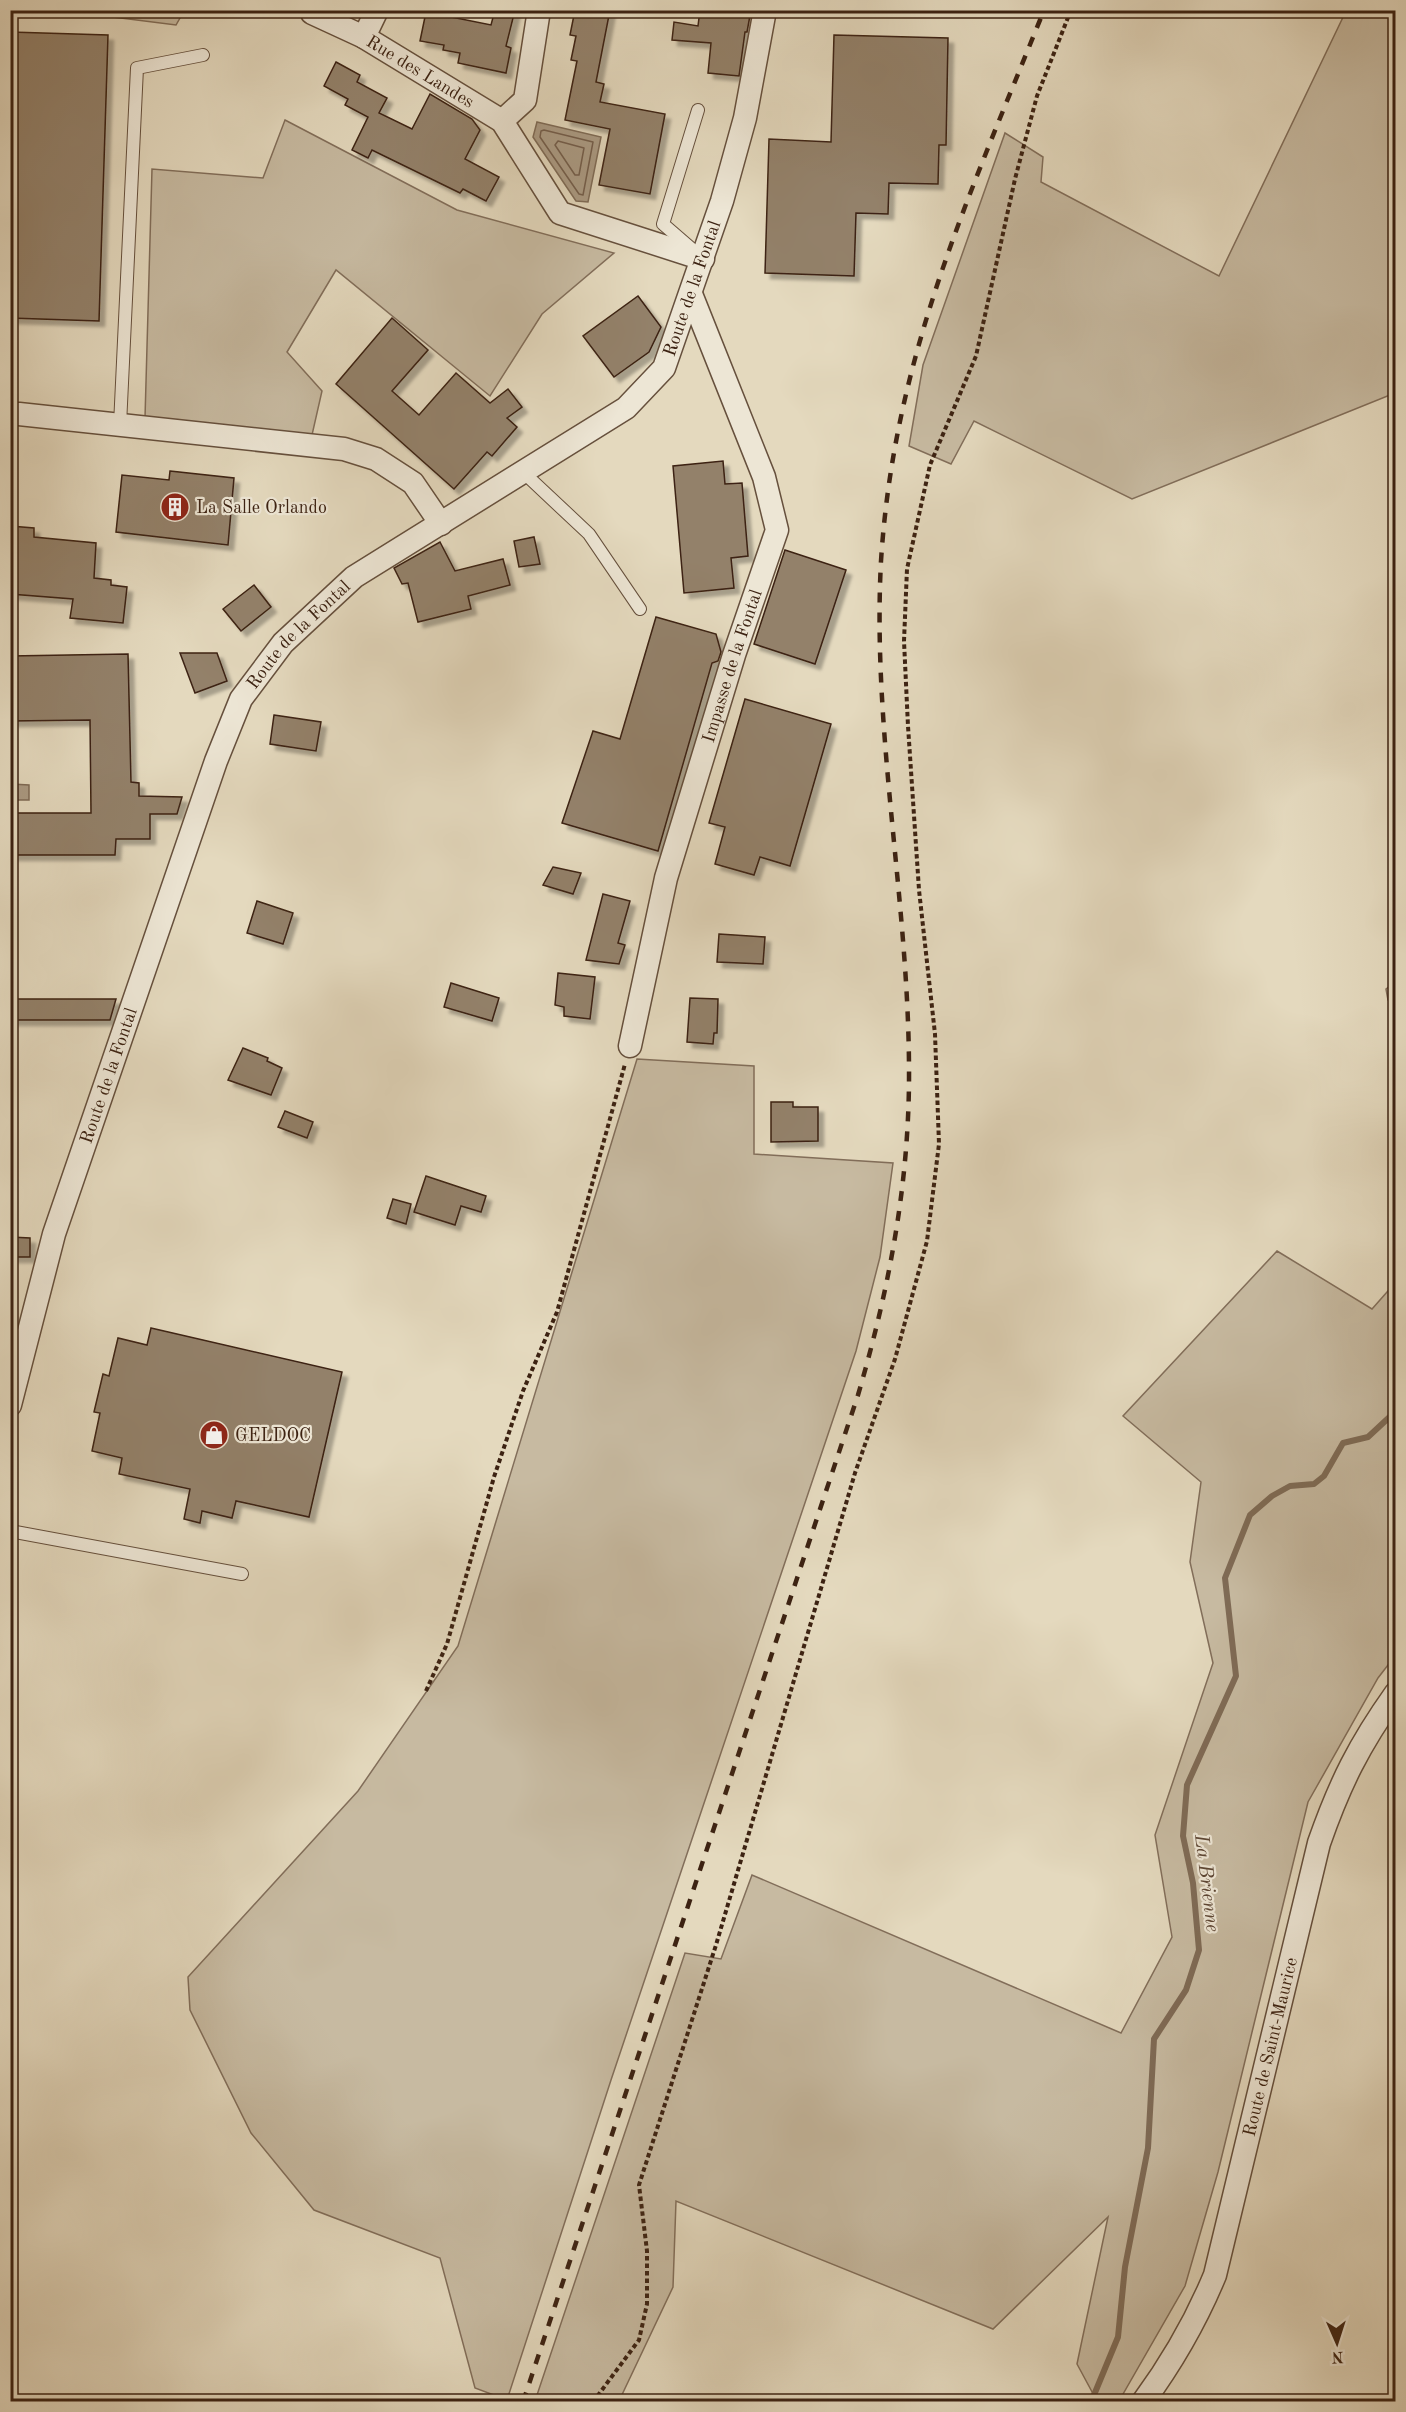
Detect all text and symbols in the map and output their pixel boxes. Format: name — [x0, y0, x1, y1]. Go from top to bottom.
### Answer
street label: Rue des Landes — [363, 33, 477, 112]
street label: Route de la Fontal — [661, 218, 724, 359]
building icon: La Salle Orlando — [159, 491, 191, 523]
place label: La Salle Orlando — [196, 499, 327, 517]
street label: Route de la Fontal — [244, 577, 354, 693]
street label: Impasse de la Fontal — [700, 587, 766, 745]
street label: Route de la Fontal — [78, 1006, 141, 1146]
shop icon: GELDOC — [198, 1419, 230, 1451]
place label: GELDOC — [235, 1427, 311, 1445]
water label: La Brienne — [1190, 1832, 1222, 1933]
street label: Route de Saint-Maurice — [1241, 1956, 1301, 2138]
north arrow — [1307, 2313, 1367, 2373]
text: N — [1330, 2348, 1344, 2364]

